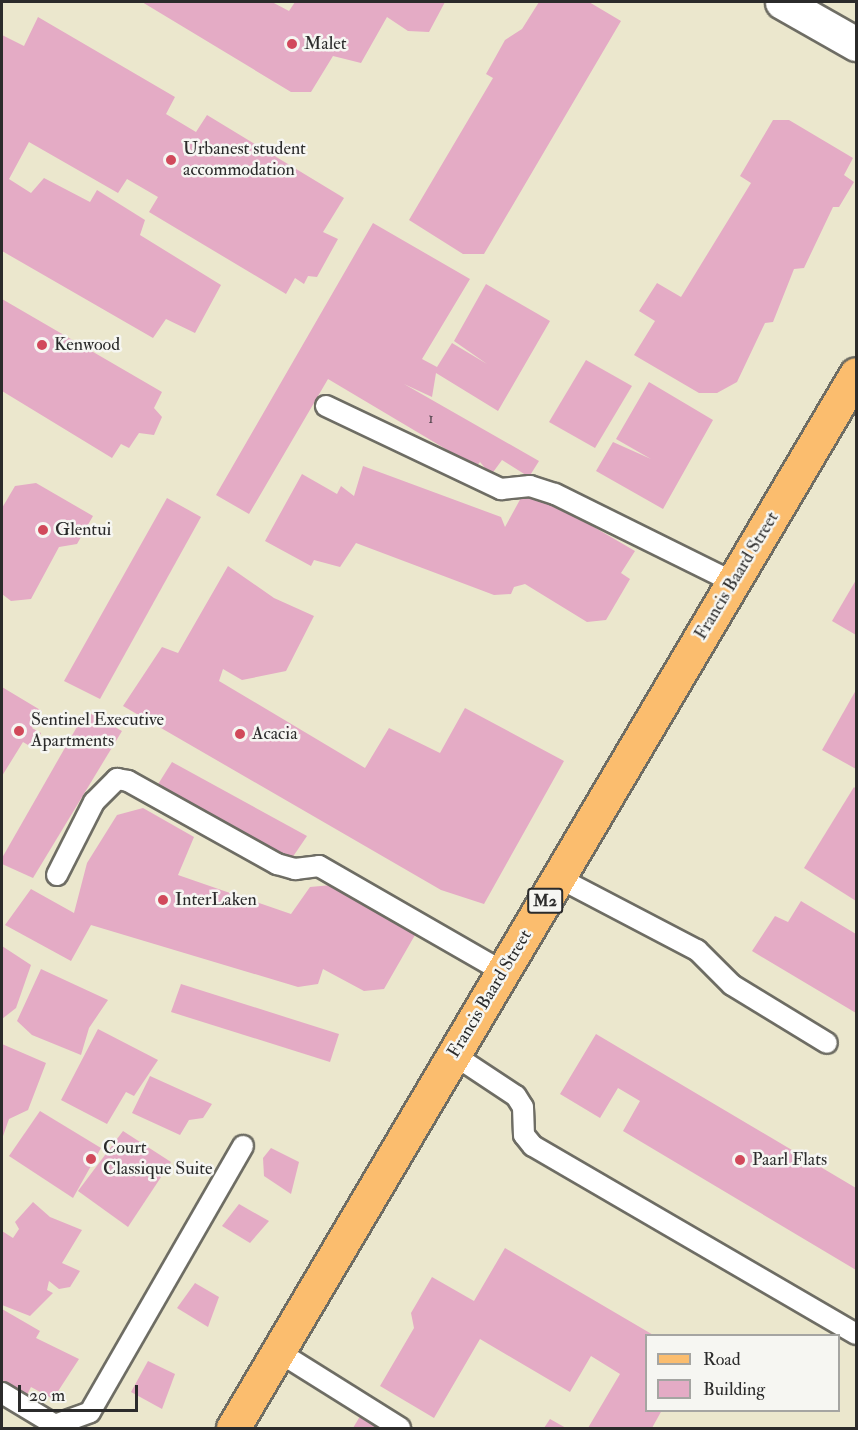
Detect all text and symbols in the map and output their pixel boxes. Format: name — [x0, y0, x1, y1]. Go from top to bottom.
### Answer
place label: Malet — [304, 33, 347, 55]
marker: Malet — [285, 37, 299, 51]
place label: Urbanest student accommodation — [183, 139, 306, 182]
marker: Urbanest student accommodation — [164, 153, 178, 167]
place label: Kenwood — [54, 334, 120, 356]
marker: Kenwood — [35, 338, 49, 352]
house number: 1 — [428, 410, 434, 428]
street label: Francis Baard Street — [690, 508, 784, 644]
place label: Glentui — [55, 519, 111, 541]
marker: Glentui — [36, 523, 50, 537]
place label: Sentinel Executive Apartments — [31, 710, 164, 752]
place label: Acacia — [252, 723, 298, 745]
marker: Sentinel Executive Apartments — [12, 724, 26, 738]
marker: Acacia — [233, 727, 247, 741]
road number: M2 — [527, 888, 563, 914]
place label: InterLaken — [175, 889, 257, 911]
marker: InterLaken — [156, 893, 170, 907]
street label: Francis Baard Street — [443, 926, 537, 1062]
place label: Court Classique Suite — [103, 1138, 213, 1180]
place label: Paarl Flats — [752, 1149, 827, 1171]
marker: Court Classique Suite — [84, 1152, 98, 1166]
marker: Paarl Flats — [733, 1153, 747, 1167]
legend — [645, 1334, 840, 1412]
text: Road — [703, 1348, 741, 1371]
scale bar — [21, 1373, 141, 1411]
text: Building — [703, 1378, 765, 1401]
text: 20 m — [29, 1384, 65, 1407]

